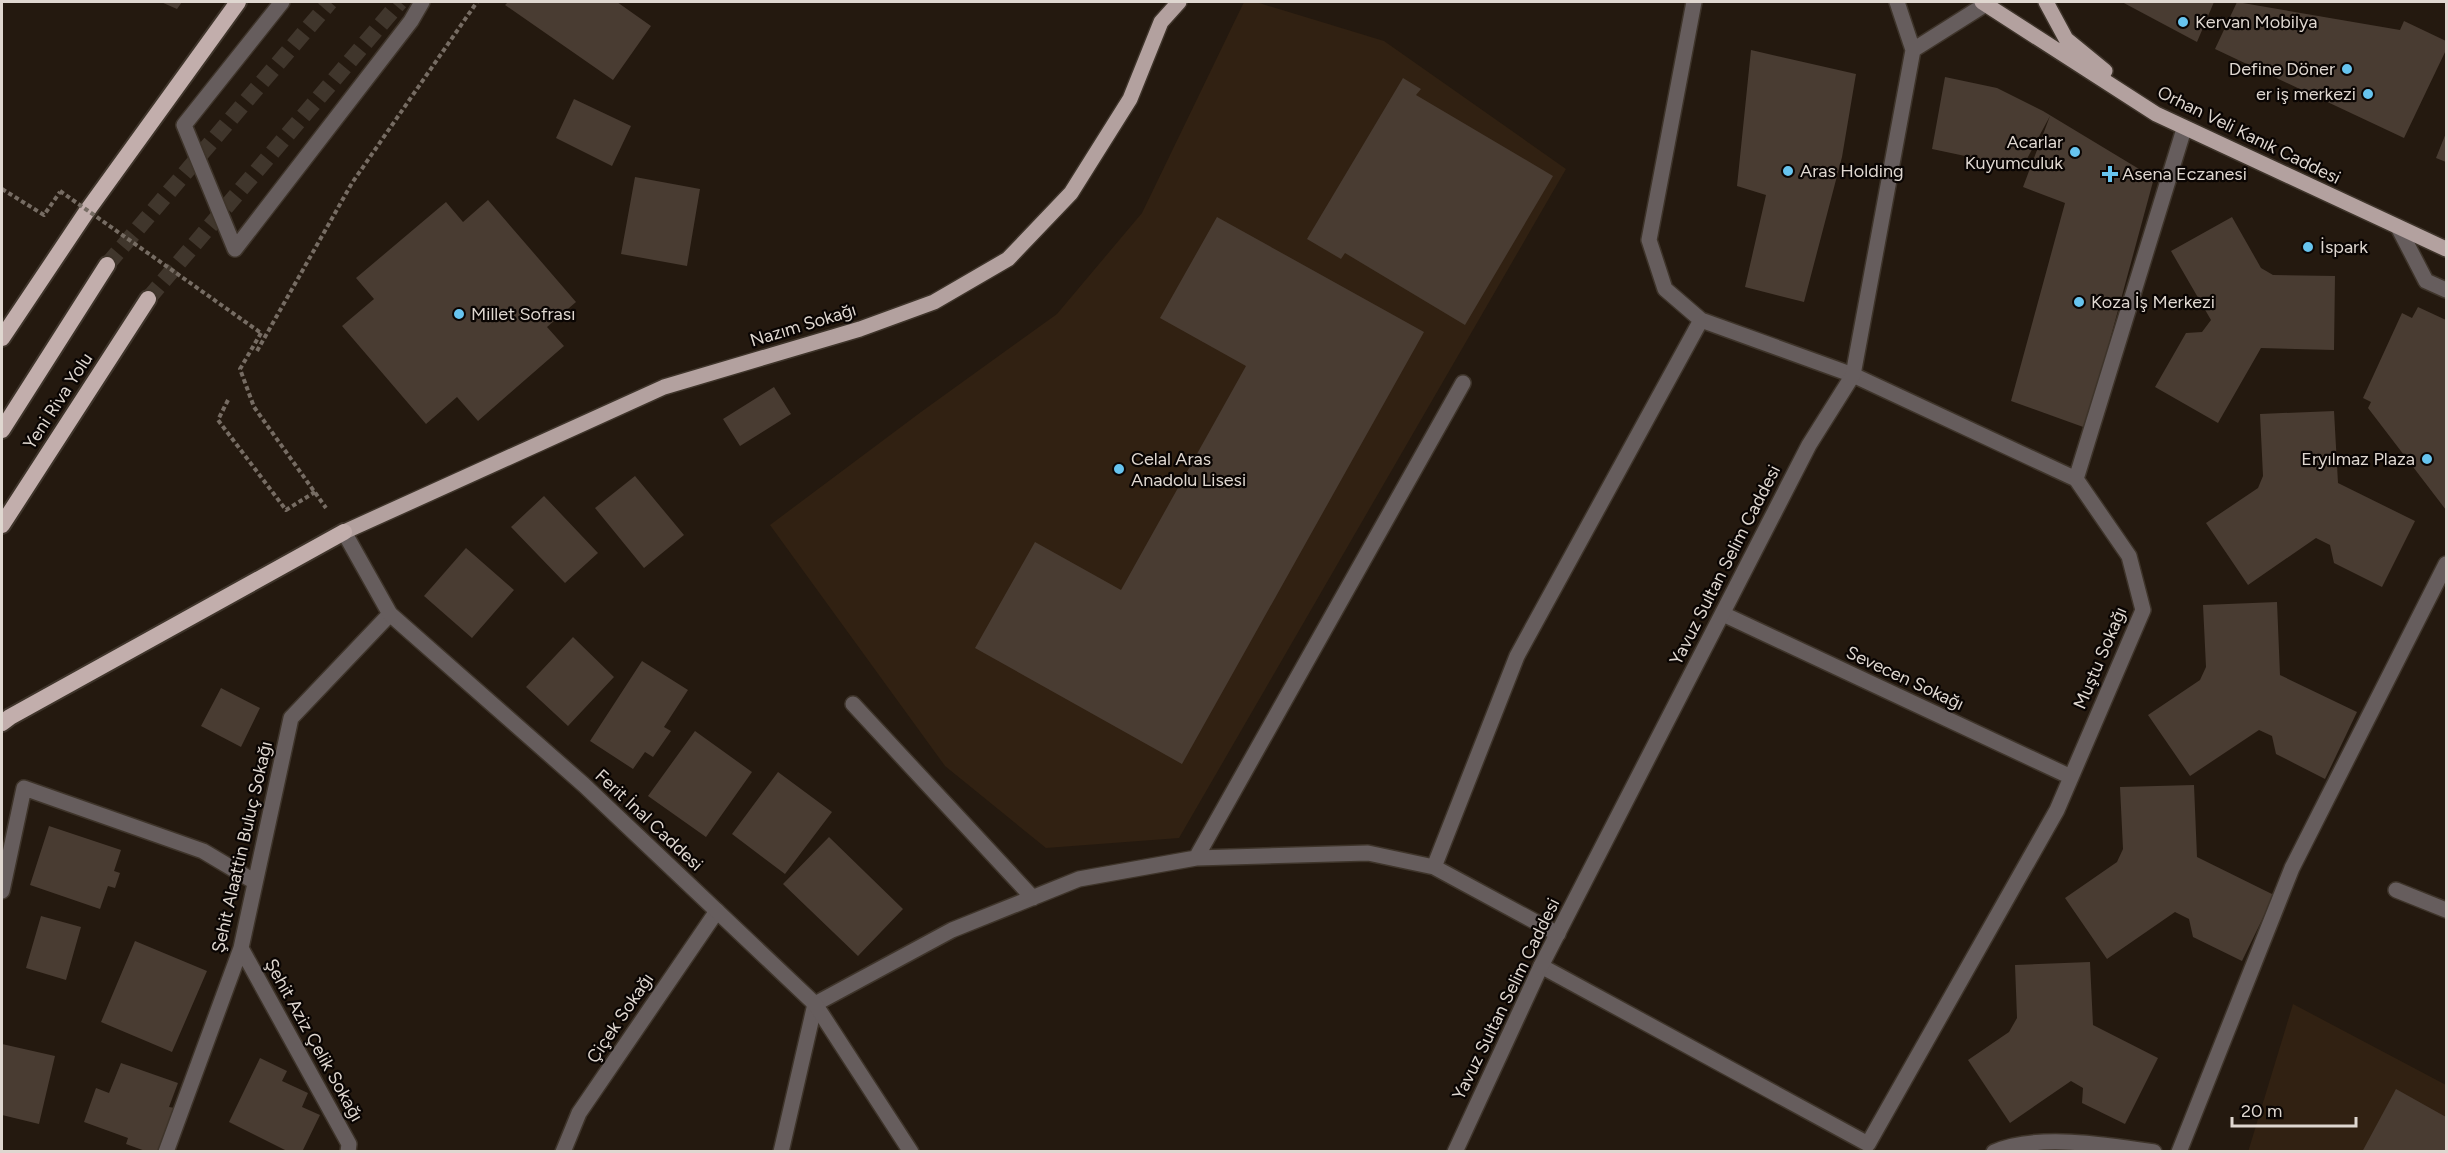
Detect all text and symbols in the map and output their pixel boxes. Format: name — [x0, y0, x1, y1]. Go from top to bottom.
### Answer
place label: Kervan Mobilya — [2195, 11, 2317, 33]
marker: Kervan Mobilya — [2176, 15, 2190, 29]
place label: Define Döner — [2229, 58, 2335, 80]
marker: Define Döner — [2340, 62, 2354, 76]
street label: Orhan Veli Kanık Caddesi — [2154, 81, 2344, 189]
place label: er iş merkezi — [2256, 83, 2356, 105]
marker: er iş merkezi — [2361, 87, 2375, 101]
place label: Acarlar Kuyumculuk — [1965, 131, 2063, 174]
marker: Acarlar Kuyumculuk — [2068, 145, 2082, 159]
place label: Aras Holding — [1800, 160, 1904, 182]
place label: Asena Eczanesi — [2122, 163, 2247, 185]
marker: Aras Holding — [1781, 164, 1795, 178]
marker: Asena Eczanesi — [2103, 167, 2117, 181]
place label: İspark — [2320, 236, 2368, 258]
marker: İspark — [2301, 240, 2315, 254]
place label: Koza İş Merkezi — [2091, 291, 2215, 313]
marker: Koza İş Merkezi — [2072, 295, 2086, 309]
street label: Nazım Sokağı — [747, 298, 859, 352]
place label: Millet Sofrası — [471, 303, 575, 325]
marker: Millet Sofrası — [452, 307, 466, 321]
street label: Yeni Riva Yolu — [19, 349, 97, 453]
place label: Celal Aras Anadolu Lisesi — [1131, 448, 1246, 491]
place label: Eryılmaz Plaza — [2301, 448, 2415, 470]
marker: Eryılmaz Plaza — [2420, 452, 2434, 466]
street label: Yavuz Sultan Selim Caddesi — [1665, 461, 1785, 669]
marker: Celal Aras Anadolu Lisesi — [1112, 462, 1126, 476]
street label: Muştu Sokağı — [2069, 604, 2131, 712]
street label: Sevecen Sokağı — [1843, 641, 1967, 715]
street label: Şehit Alaattin Buluç Sokağı — [207, 739, 277, 955]
street label: Ferit İnal Caddesi — [591, 764, 707, 876]
street label: Yavuz Sultan Selim Caddesi — [1448, 895, 1564, 1103]
street label: Şehit Aziz Çelik Sokağı — [260, 955, 368, 1125]
street label: Çiçek Sokağı — [582, 969, 658, 1067]
scale bar — [2232, 1090, 2356, 1128]
text: 20 m — [2241, 1100, 2282, 1122]

